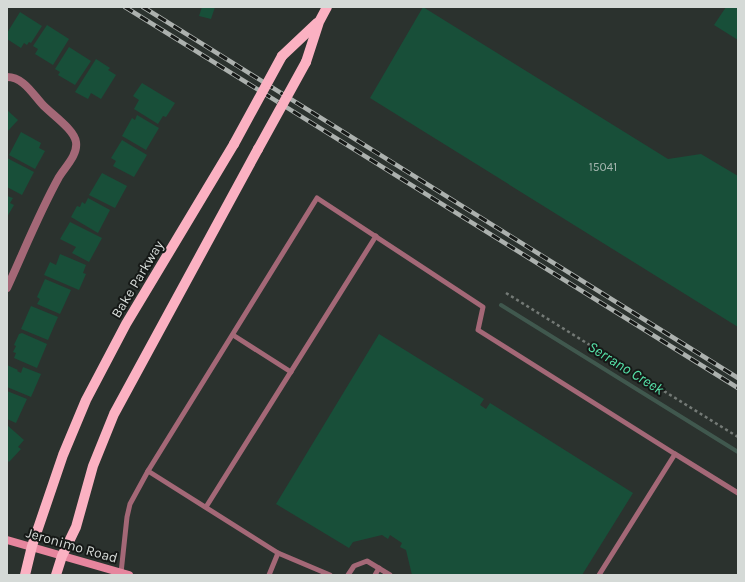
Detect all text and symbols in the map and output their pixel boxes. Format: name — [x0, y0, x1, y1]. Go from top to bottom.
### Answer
house number: 15041 — [589, 160, 617, 174]
street label: Bake Parkway — [108, 237, 168, 321]
water label: Serrano Creek — [585, 337, 668, 399]
street label: Jeronimo Road — [24, 524, 120, 567]

